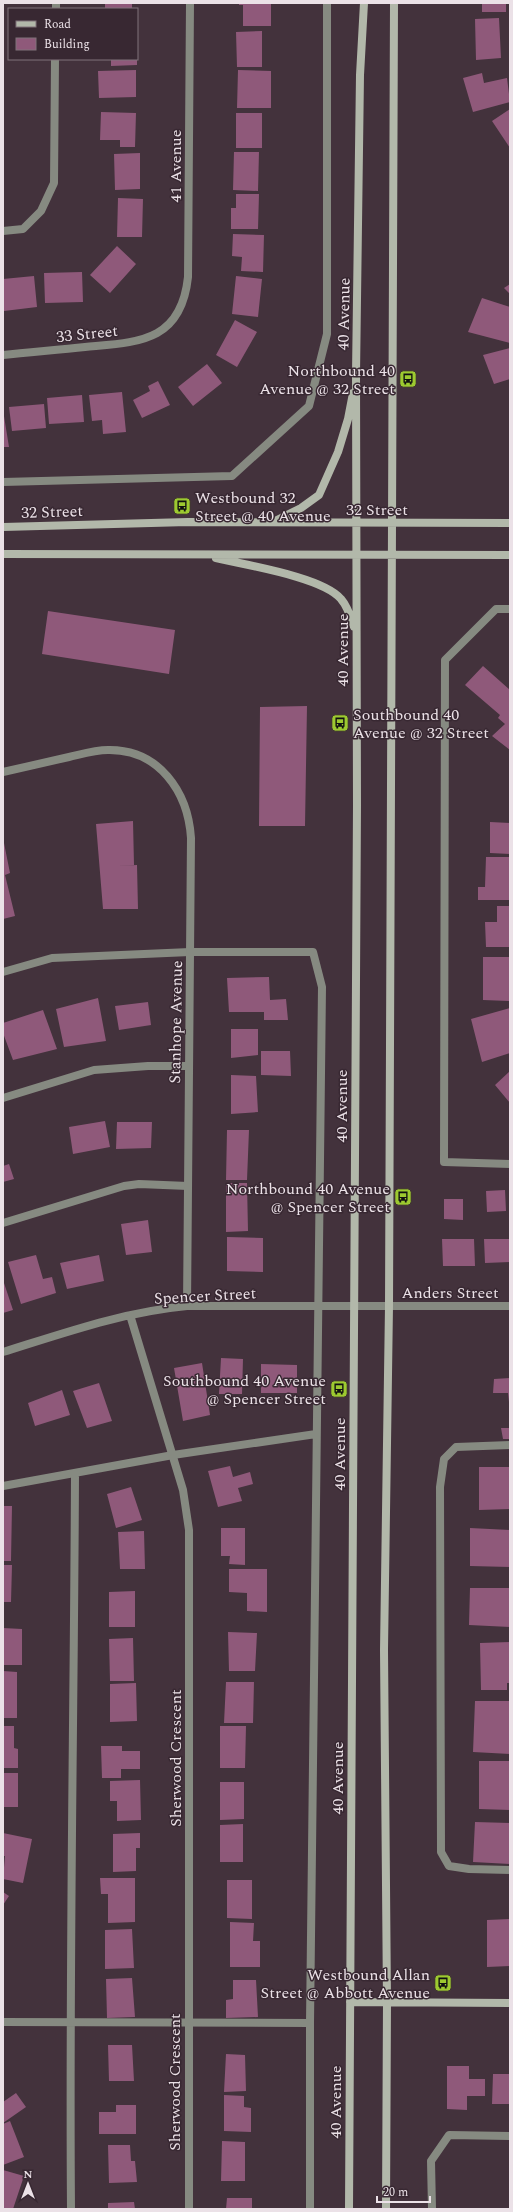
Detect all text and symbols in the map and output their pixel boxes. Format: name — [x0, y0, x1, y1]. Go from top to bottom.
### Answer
legend — [8, 8, 138, 60]
text: Road — [44, 15, 71, 34]
text: Building — [44, 35, 90, 54]
street label: 41 Avenue — [164, 130, 188, 202]
street label: 40 Avenue — [331, 277, 357, 351]
street label: 33 Street — [55, 319, 120, 349]
place label: Northbound 40 Avenue @ 32 Street — [259, 359, 395, 401]
bus stop icon: Northbound 40 Avenue @ 32 Street — [398, 369, 418, 389]
place label: Westbound 32 Street @ 40 Avenue — [195, 486, 331, 528]
bus stop icon: Westbound 32 Street @ 40 Avenue — [172, 496, 192, 516]
street label: 32 Street — [346, 498, 408, 522]
street label: 32 Street — [21, 499, 84, 525]
street label: 40 Avenue — [331, 614, 355, 686]
place label: Southbound 40 Avenue @ 32 Street — [353, 703, 489, 745]
bus stop icon: Southbound 40 Avenue @ 32 Street — [330, 713, 350, 733]
street label: Stanhope Avenue — [163, 960, 189, 1084]
street label: 40 Avenue — [330, 1070, 354, 1142]
place label: Northbound 40 Avenue @ Spencer Street — [226, 1177, 390, 1219]
bus stop icon: Northbound 40 Avenue @ Spencer Street — [393, 1187, 413, 1207]
street label: Spencer Street — [153, 1281, 257, 1311]
street label: Anders Street — [401, 1281, 499, 1305]
place label: Southbound 40 Avenue @ Spencer Street — [163, 1369, 326, 1411]
bus stop icon: Southbound 40 Avenue @ Spencer Street — [329, 1379, 349, 1399]
street label: 40 Avenue — [328, 1418, 352, 1490]
street label: Sherwood Crescent — [164, 1689, 188, 1827]
street label: 40 Avenue — [326, 1742, 350, 1814]
place label: Westbound Allan Street @ Abbott Avenue — [261, 1963, 430, 2005]
bus stop icon: Westbound Allan Street @ Abbott Avenue — [433, 1973, 453, 1993]
street label: Sherwood Crescent — [163, 2013, 187, 2151]
street label: 40 Avenue — [324, 2066, 348, 2138]
north arrow — [8, 2164, 48, 2204]
text: N — [24, 2166, 33, 2183]
scale bar — [377, 2178, 430, 2204]
text: 20 m — [383, 2183, 408, 2202]

